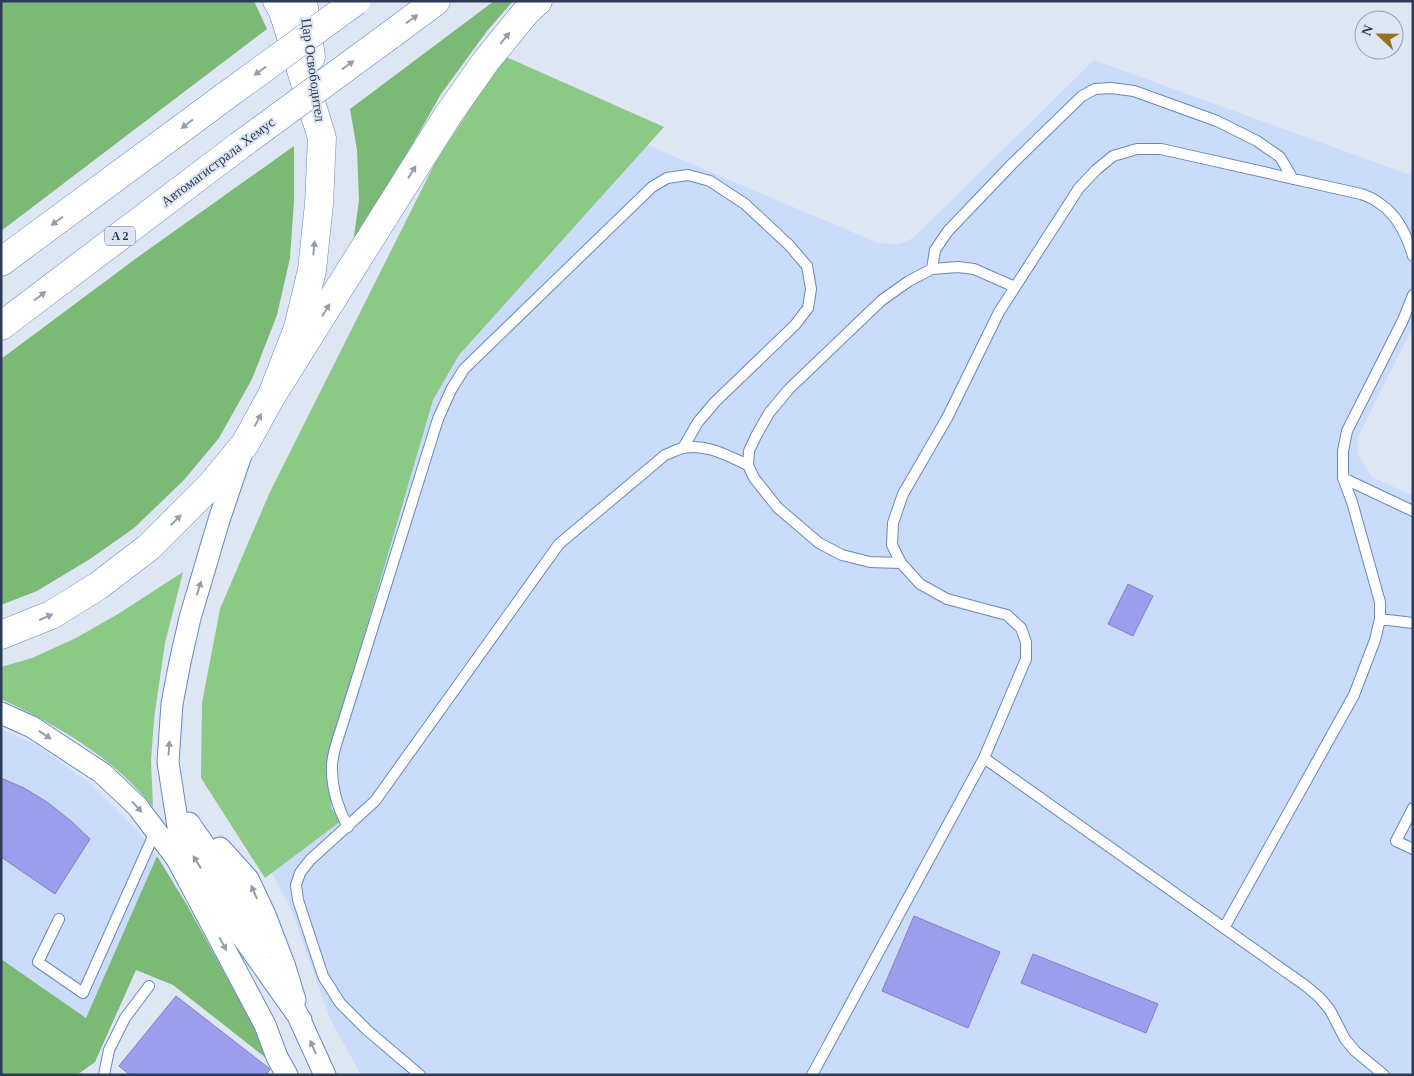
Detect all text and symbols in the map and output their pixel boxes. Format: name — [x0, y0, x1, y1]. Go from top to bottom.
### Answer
north arrow — [1354, 10, 1404, 60]
one-way arrow — [406, 14, 419, 24]
street label: Цар Освободител — [298, 17, 328, 123]
text: N — [1359, 23, 1376, 38]
one-way arrow — [499, 32, 510, 45]
one-way arrow — [341, 60, 354, 71]
one-way arrow — [253, 66, 267, 76]
street label: Автомагистрала Хемус — [158, 114, 278, 210]
one-way arrow — [181, 119, 194, 129]
one-way arrow — [408, 165, 417, 179]
one-way arrow — [50, 216, 64, 226]
road number: A 2 — [105, 227, 135, 246]
one-way arrow — [311, 240, 319, 256]
one-way arrow — [33, 291, 46, 302]
one-way arrow — [321, 303, 330, 316]
one-way arrow — [254, 413, 263, 426]
one-way arrow — [170, 514, 182, 526]
one-way arrow — [196, 581, 204, 596]
one-way arrow — [39, 612, 53, 620]
one-way arrow — [38, 731, 51, 740]
one-way arrow — [165, 739, 173, 755]
one-way arrow — [131, 800, 143, 812]
one-way arrow — [192, 855, 202, 869]
one-way arrow — [250, 885, 258, 899]
one-way arrow — [218, 938, 227, 951]
one-way arrow — [309, 1040, 317, 1054]

